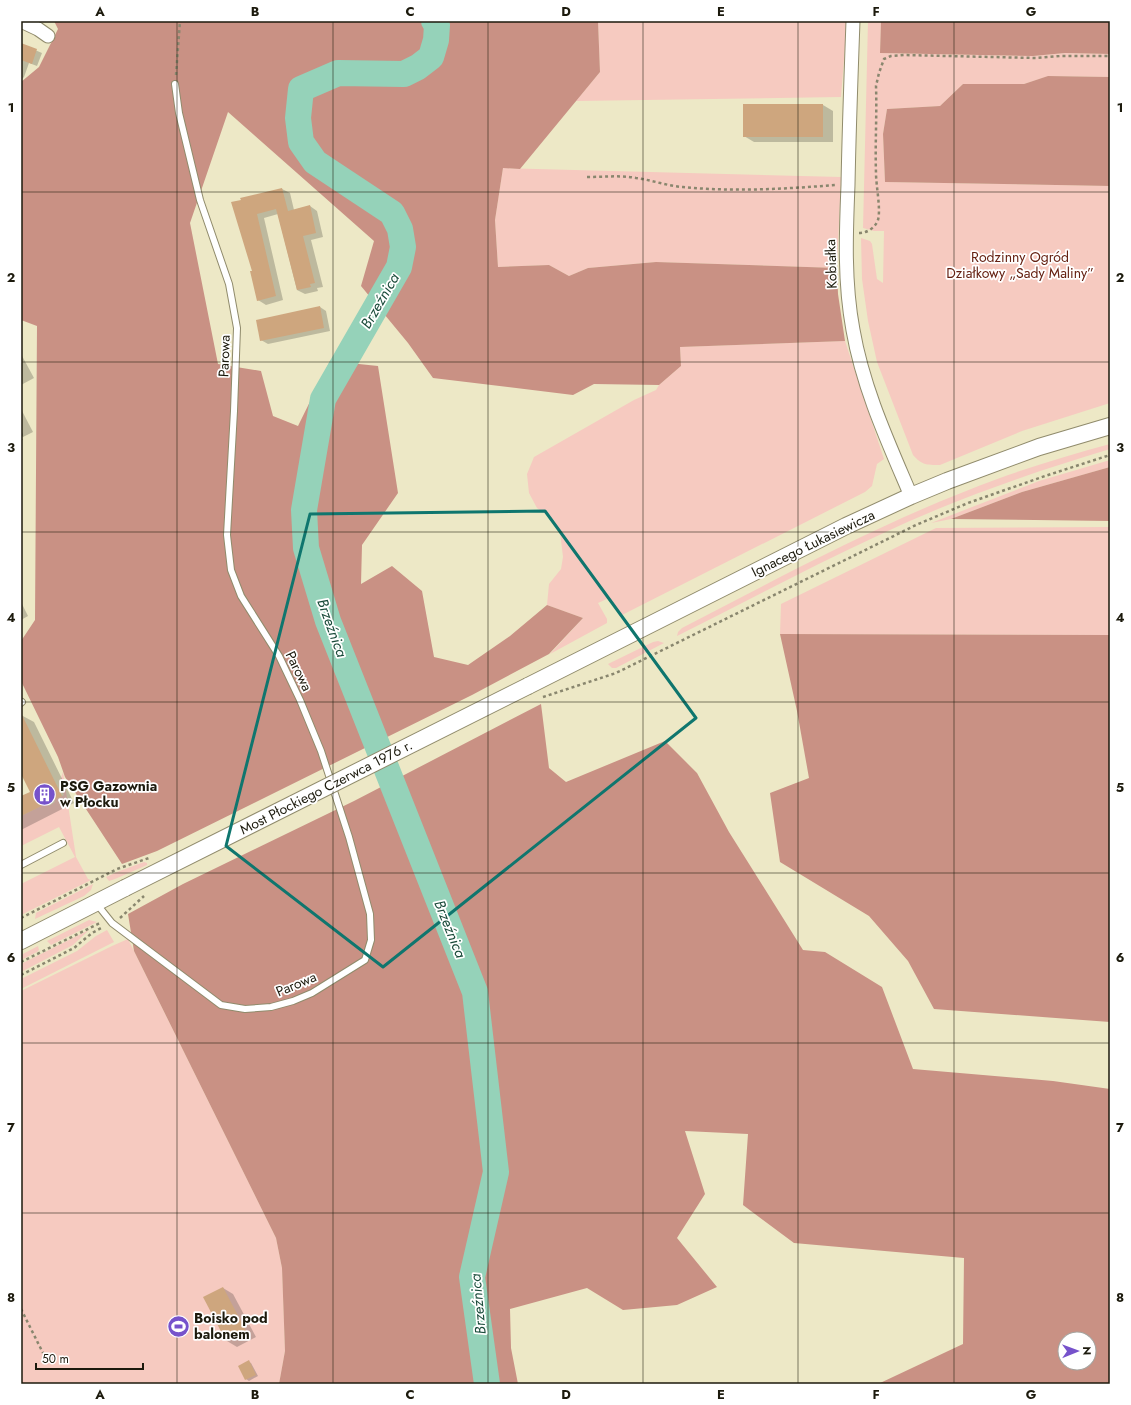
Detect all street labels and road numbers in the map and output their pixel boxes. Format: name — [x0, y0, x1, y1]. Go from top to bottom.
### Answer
street label: Kobiałka — [820, 239, 842, 289]
street label: Parowa — [213, 335, 235, 377]
street label: Ignacego Łukasiewicza — [748, 504, 878, 582]
street label: Parowa — [281, 648, 317, 694]
street label: Most Płockiego Czerwca 1976 r. — [236, 735, 416, 839]
street label: Parowa — [273, 967, 319, 1001]

